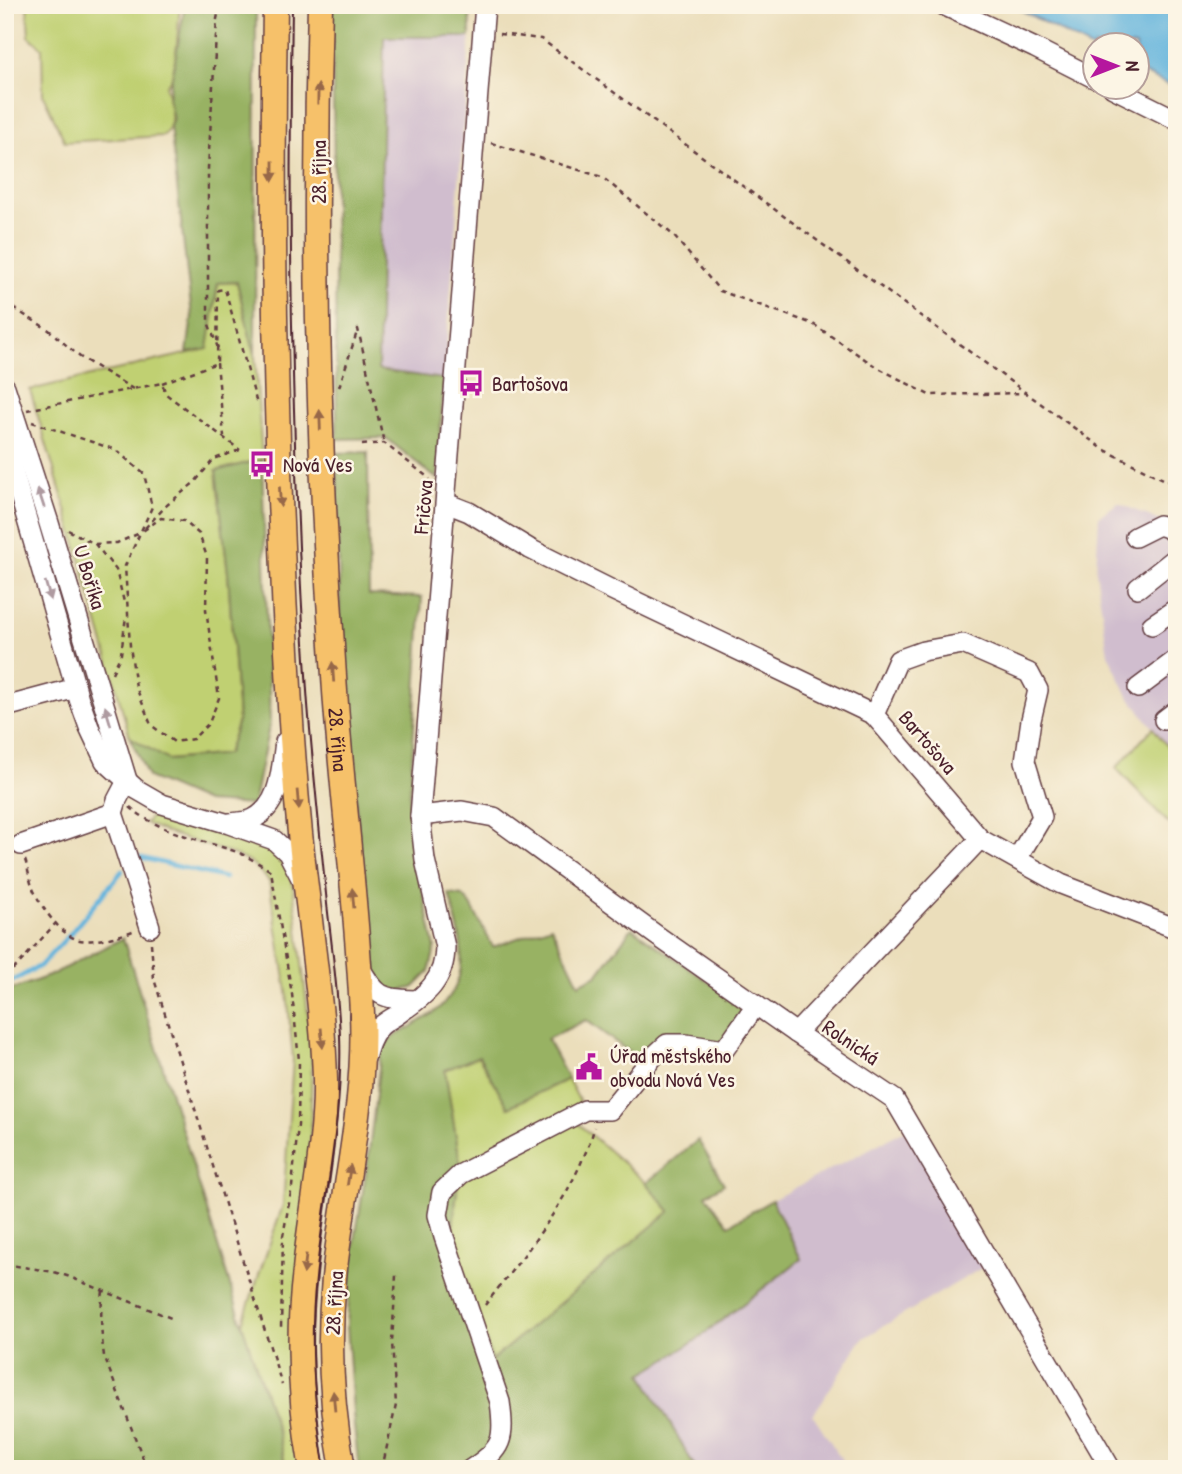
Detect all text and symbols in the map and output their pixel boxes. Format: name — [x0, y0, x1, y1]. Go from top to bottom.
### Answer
north arrow — [1080, 32, 1150, 102]
text: N — [1120, 61, 1146, 71]
one-way arrow — [312, 83, 324, 105]
street label: 28. října — [304, 140, 333, 204]
one-way arrow — [267, 161, 279, 183]
bus stop icon: Bartošova — [456, 368, 486, 398]
place label: Bartošova — [492, 369, 568, 398]
one-way arrow — [315, 409, 326, 431]
bus stop icon: Nová Ves — [247, 449, 277, 479]
place label: Nová Ves — [283, 450, 352, 479]
street label: Fričova — [406, 479, 440, 536]
one-way arrow — [275, 486, 286, 508]
one-way arrow — [36, 487, 46, 508]
street label: U Boříka — [67, 542, 113, 612]
one-way arrow — [43, 581, 53, 602]
one-way arrow — [328, 660, 339, 682]
street label: Bartošova — [892, 704, 964, 780]
one-way arrow — [102, 705, 112, 726]
street label: 28. října — [322, 707, 356, 772]
one-way arrow — [293, 790, 304, 812]
one-way arrow — [347, 887, 358, 909]
street label: Rolnická — [817, 1012, 885, 1072]
one-way arrow — [317, 1028, 328, 1050]
place label: Úřad městského obvodu Nová Ves — [610, 1041, 735, 1094]
public building icon: Úřad městského obvodu Nová Ves — [574, 1052, 604, 1082]
one-way arrow — [344, 1164, 355, 1186]
one-way arrow — [300, 1254, 311, 1276]
street label: 28. října — [318, 1270, 350, 1336]
one-way arrow — [328, 1390, 339, 1412]

